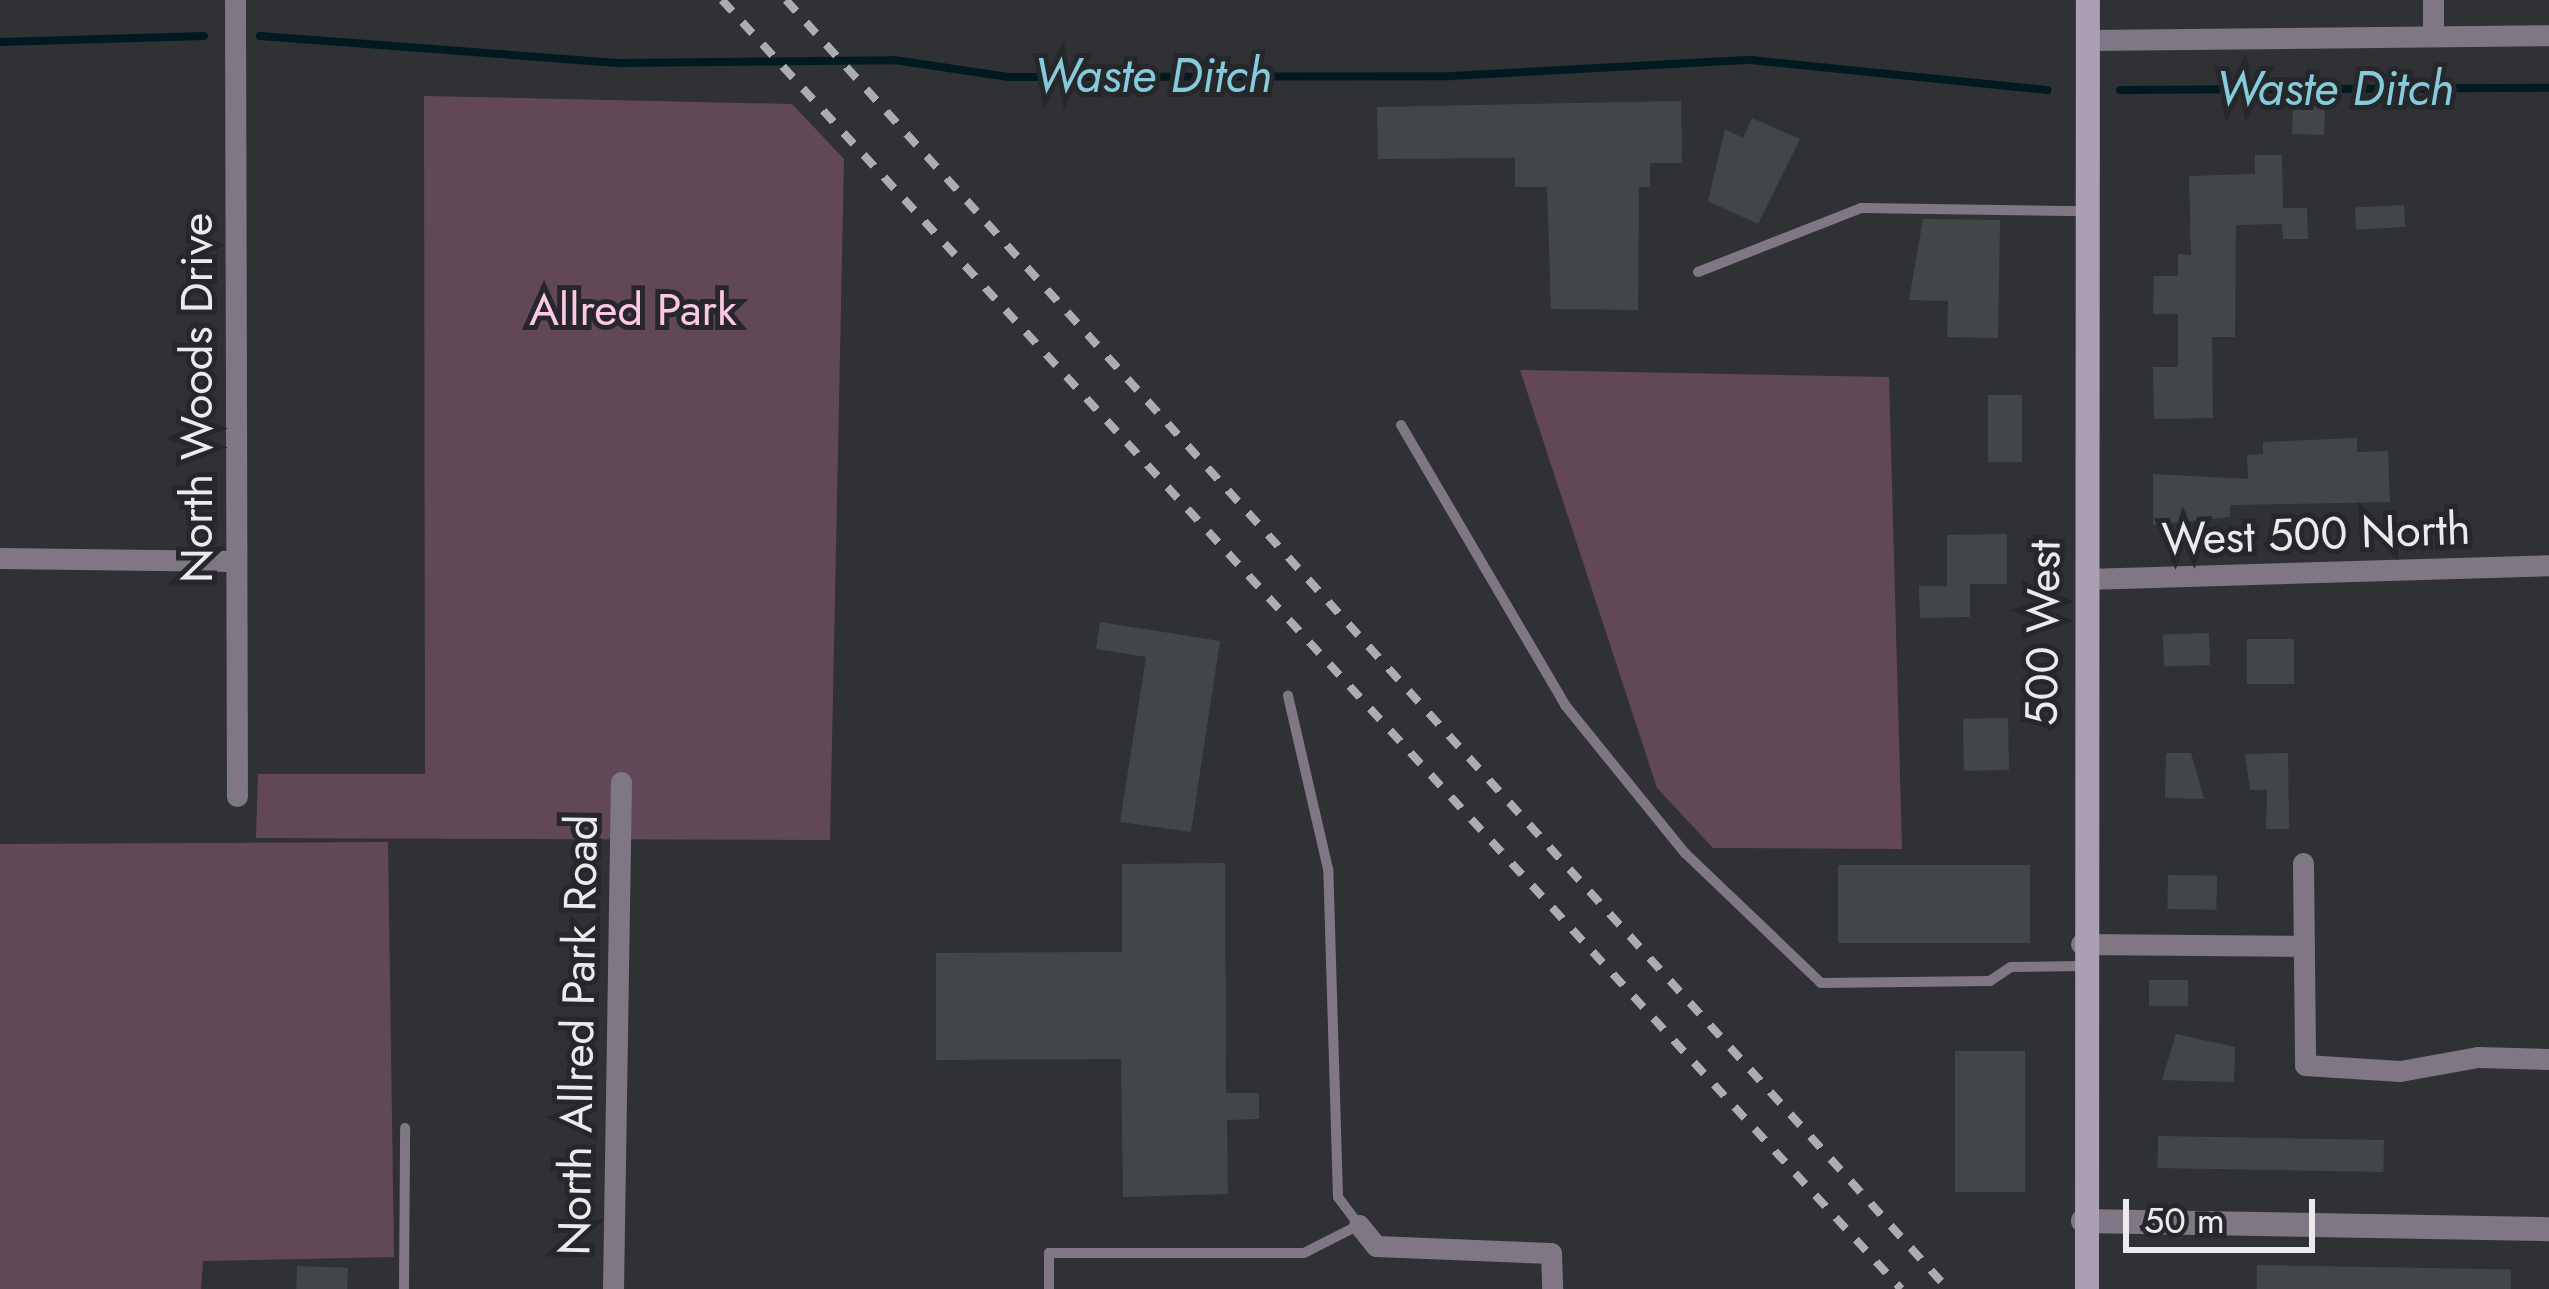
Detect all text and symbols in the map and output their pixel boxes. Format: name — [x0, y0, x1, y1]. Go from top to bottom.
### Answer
water label: Waste Ditch — [1034, 47, 1272, 105]
water label: Waste Ditch — [2216, 60, 2454, 118]
street label: North Woods Drive — [170, 213, 224, 583]
park label: Allred Park — [529, 283, 737, 337]
street label: West 500 North — [2161, 502, 2471, 566]
street label: 500 West — [2014, 540, 2072, 726]
street label: North Allred Park Road — [547, 814, 609, 1256]
scale bar — [2129, 1175, 2321, 1249]
text: 50 m — [2144, 1194, 2225, 1246]

